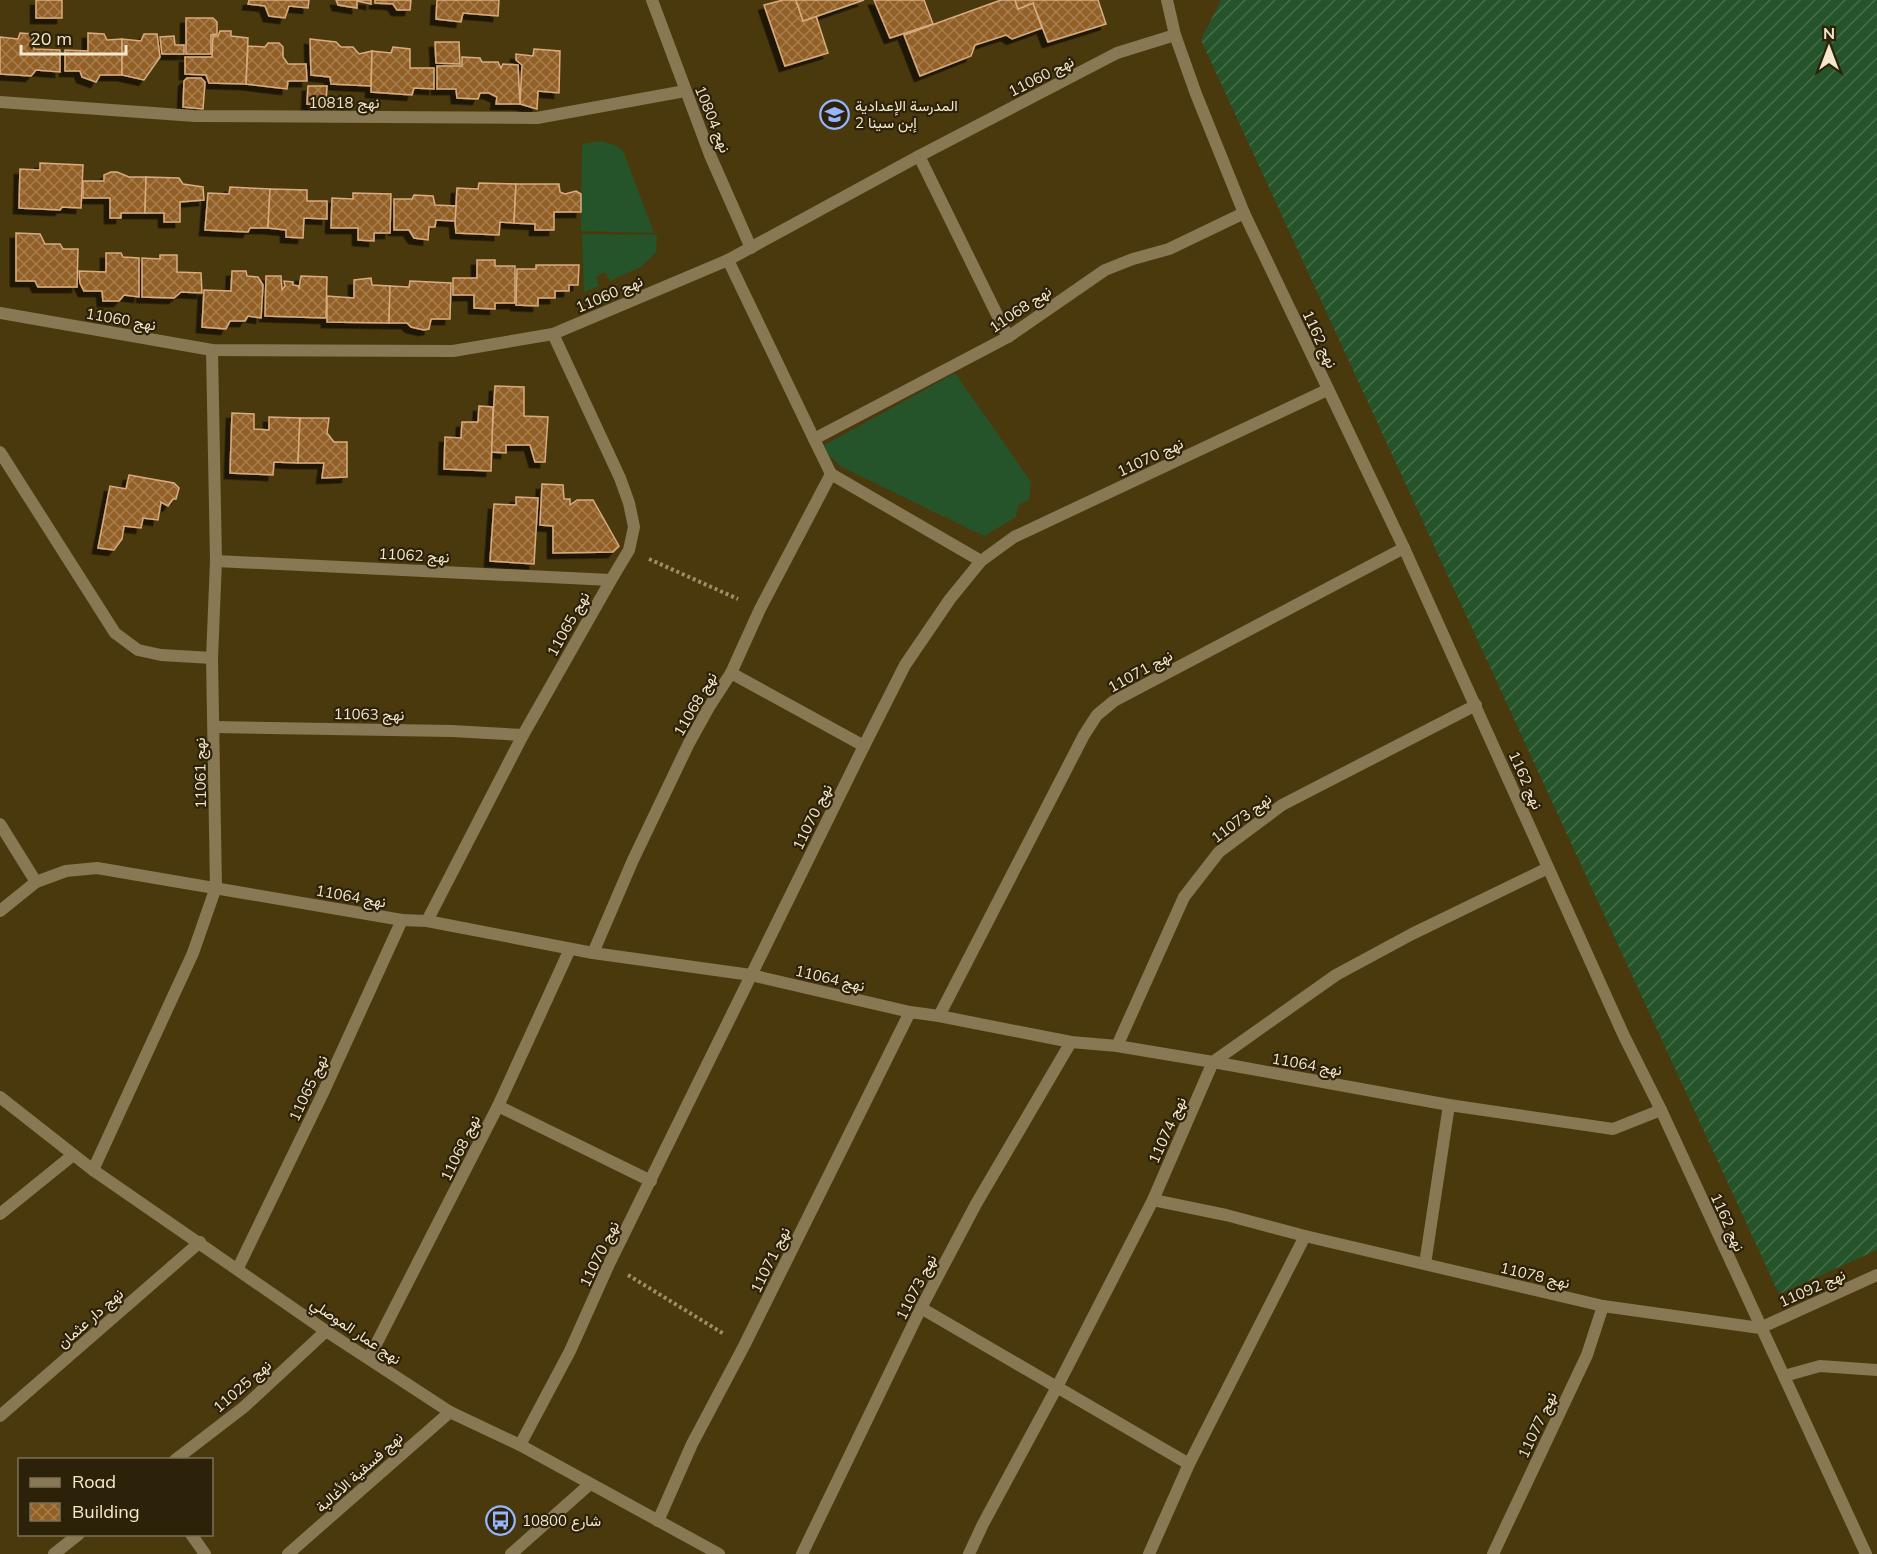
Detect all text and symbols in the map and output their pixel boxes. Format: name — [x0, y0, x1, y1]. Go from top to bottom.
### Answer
scale bar — [21, 18, 126, 56]
north arrow — [1799, 18, 1859, 78]
text: N — [1823, 23, 1835, 43]
text: 20 m — [30, 27, 72, 50]
street label: نهج 11060 — [1005, 51, 1078, 102]
street label: نهج 10804 — [689, 83, 735, 156]
street label: نهج 10818 — [309, 93, 380, 114]
place label: المدرسة الإعدادية إبن سينا 2 — [855, 96, 958, 133]
school or university icon: المدرسة الإعدادية إبن سينا 2 — [818, 98, 850, 130]
street label: نهج 11060 — [573, 271, 646, 318]
street label: نهج 11068 — [985, 281, 1056, 338]
street label: نهج 11060 — [84, 303, 158, 336]
street label: نهج 1162 — [1296, 307, 1342, 372]
street label: نهج 11070 — [1114, 433, 1187, 482]
street label: نهج 11062 — [378, 544, 450, 568]
street label: نهج 11065 — [542, 588, 595, 661]
street label: نهج 11071 — [1104, 645, 1177, 698]
street label: نهج 11068 — [669, 669, 723, 740]
street label: نهج 11063 — [333, 704, 405, 726]
street label: نهج 11061 — [190, 737, 212, 809]
street label: نهج 1162 — [1503, 748, 1547, 813]
street label: نهج 11070 — [788, 781, 838, 854]
street label: نهج 11073 — [1207, 789, 1276, 849]
street label: نهج 11064 — [314, 880, 388, 913]
street label: نهج 11064 — [793, 961, 867, 997]
street label: نهج 11064 — [1270, 1048, 1344, 1081]
street label: نهج 11065 — [284, 1052, 333, 1125]
street label: نهج 11074 — [1144, 1094, 1192, 1167]
street label: نهج 11068 — [436, 1112, 486, 1185]
street label: نهج 1162 — [1705, 1190, 1749, 1255]
street label: نهج 11070 — [575, 1218, 625, 1291]
street label: نهج 11071 — [746, 1224, 796, 1297]
street label: نهج 11073 — [891, 1251, 942, 1324]
street label: نهج 11078 — [1498, 1258, 1572, 1294]
street label: نهج 11092 — [1776, 1265, 1849, 1313]
street label: نهج دار عثمان — [53, 1284, 128, 1353]
street label: نهج عمار الموصلي — [305, 1294, 405, 1372]
street label: نهج 11025 — [209, 1356, 276, 1418]
street label: نهج 11077 — [1513, 1389, 1562, 1462]
street label: نهج فسقية الأغالبة — [311, 1428, 408, 1518]
legend — [18, 1458, 213, 1536]
text: Road — [72, 1470, 116, 1493]
text: Building — [72, 1500, 140, 1523]
bus stop icon: 10800 شارع — [485, 1504, 517, 1536]
place label: 10800 شارع — [522, 1511, 601, 1532]

